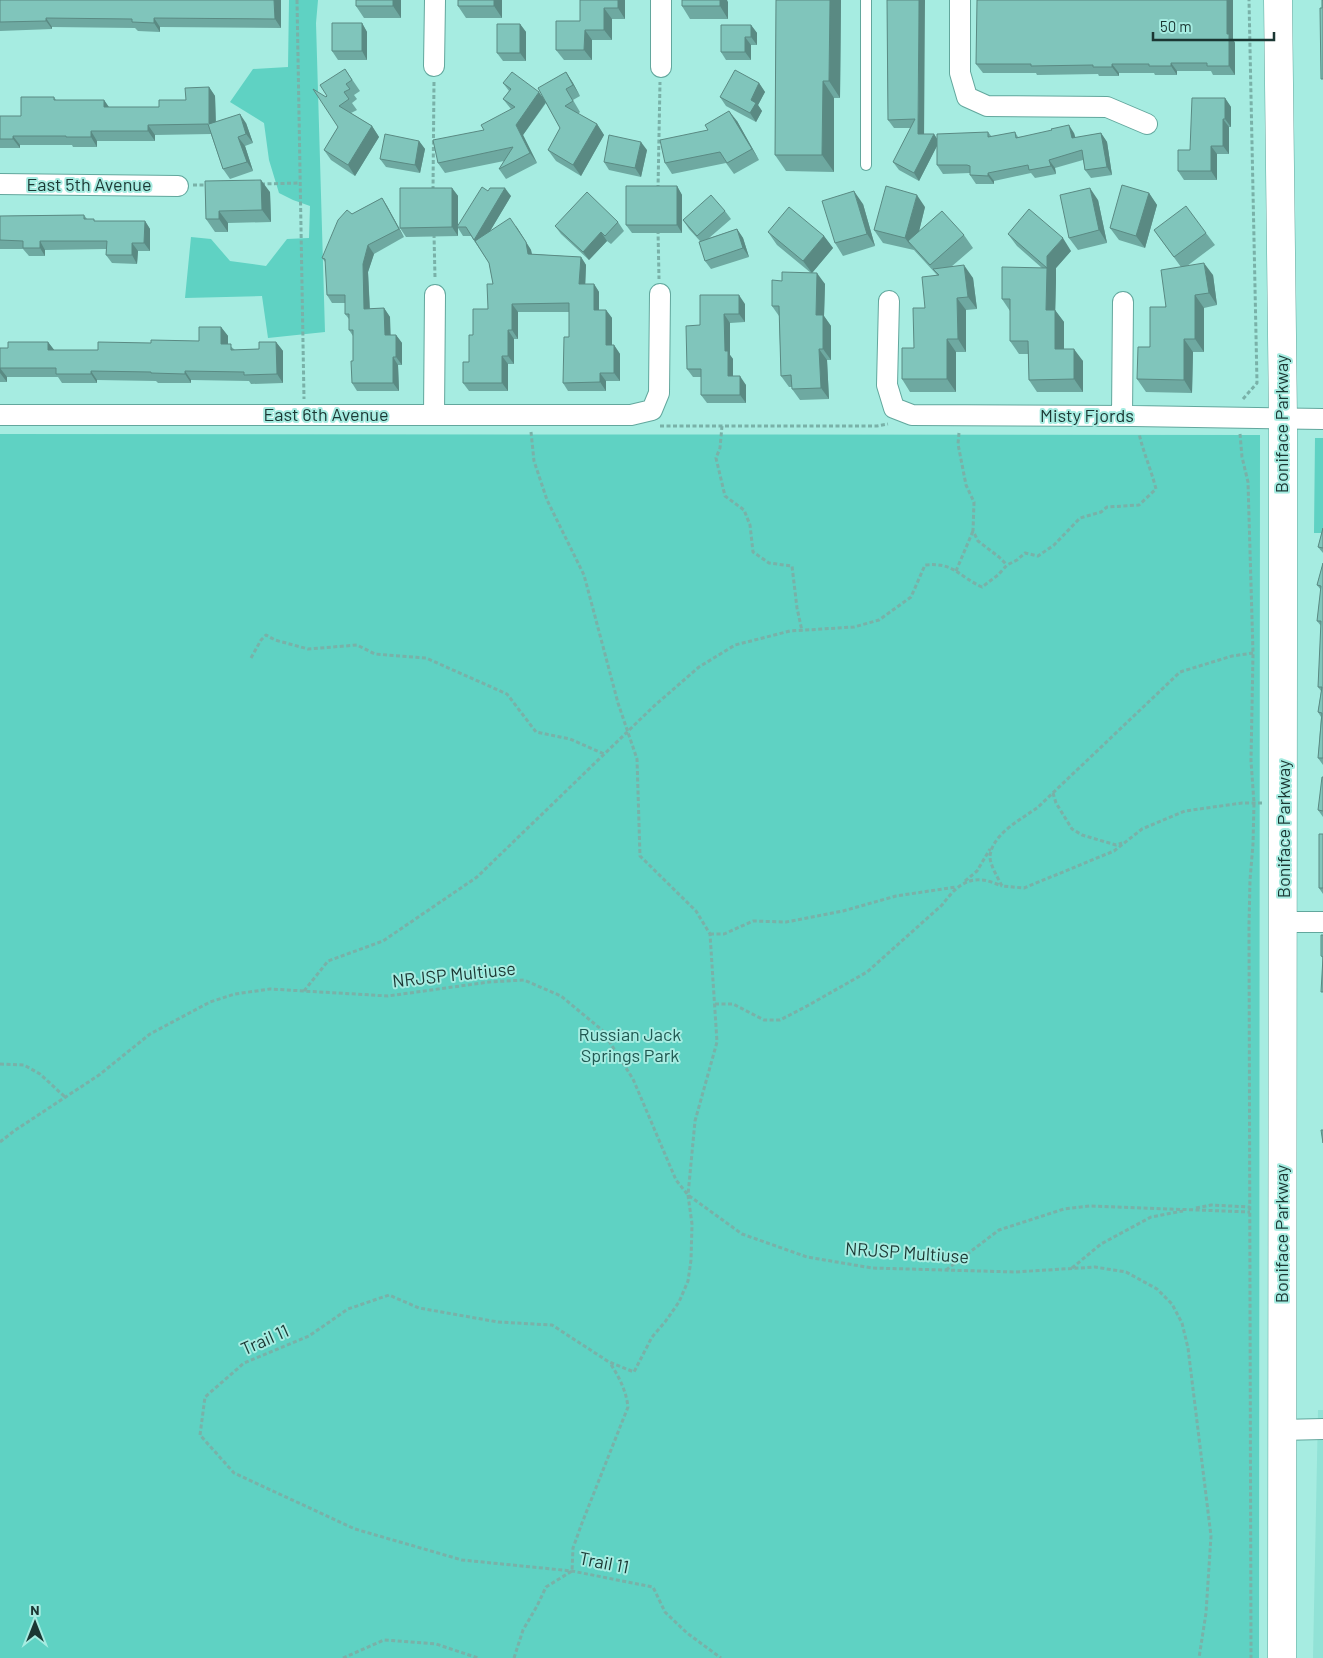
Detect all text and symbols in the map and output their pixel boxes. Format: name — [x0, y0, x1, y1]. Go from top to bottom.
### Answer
scale bar — [1153, 10, 1274, 42]
text: 50 m — [1160, 17, 1192, 35]
street label: East 5th Avenue — [26, 173, 152, 195]
street label: Boniface Parkway — [1270, 355, 1292, 493]
street label: East 6th Avenue — [263, 403, 389, 425]
street label: Misty Fjords — [1040, 404, 1134, 426]
street label: Boniface Parkway — [1272, 760, 1294, 898]
street label: NRJSP Multiuse — [391, 957, 517, 991]
park label: Russian Jack Springs Park — [579, 1023, 681, 1066]
street label: Boniface Parkway — [1270, 1165, 1292, 1303]
street label: NRJSP Multiuse — [844, 1237, 970, 1267]
street label: Trail 11 — [237, 1319, 292, 1359]
street label: Trail 11 — [578, 1546, 631, 1578]
north arrow — [10, 1598, 60, 1648]
text: N — [30, 1601, 40, 1618]

